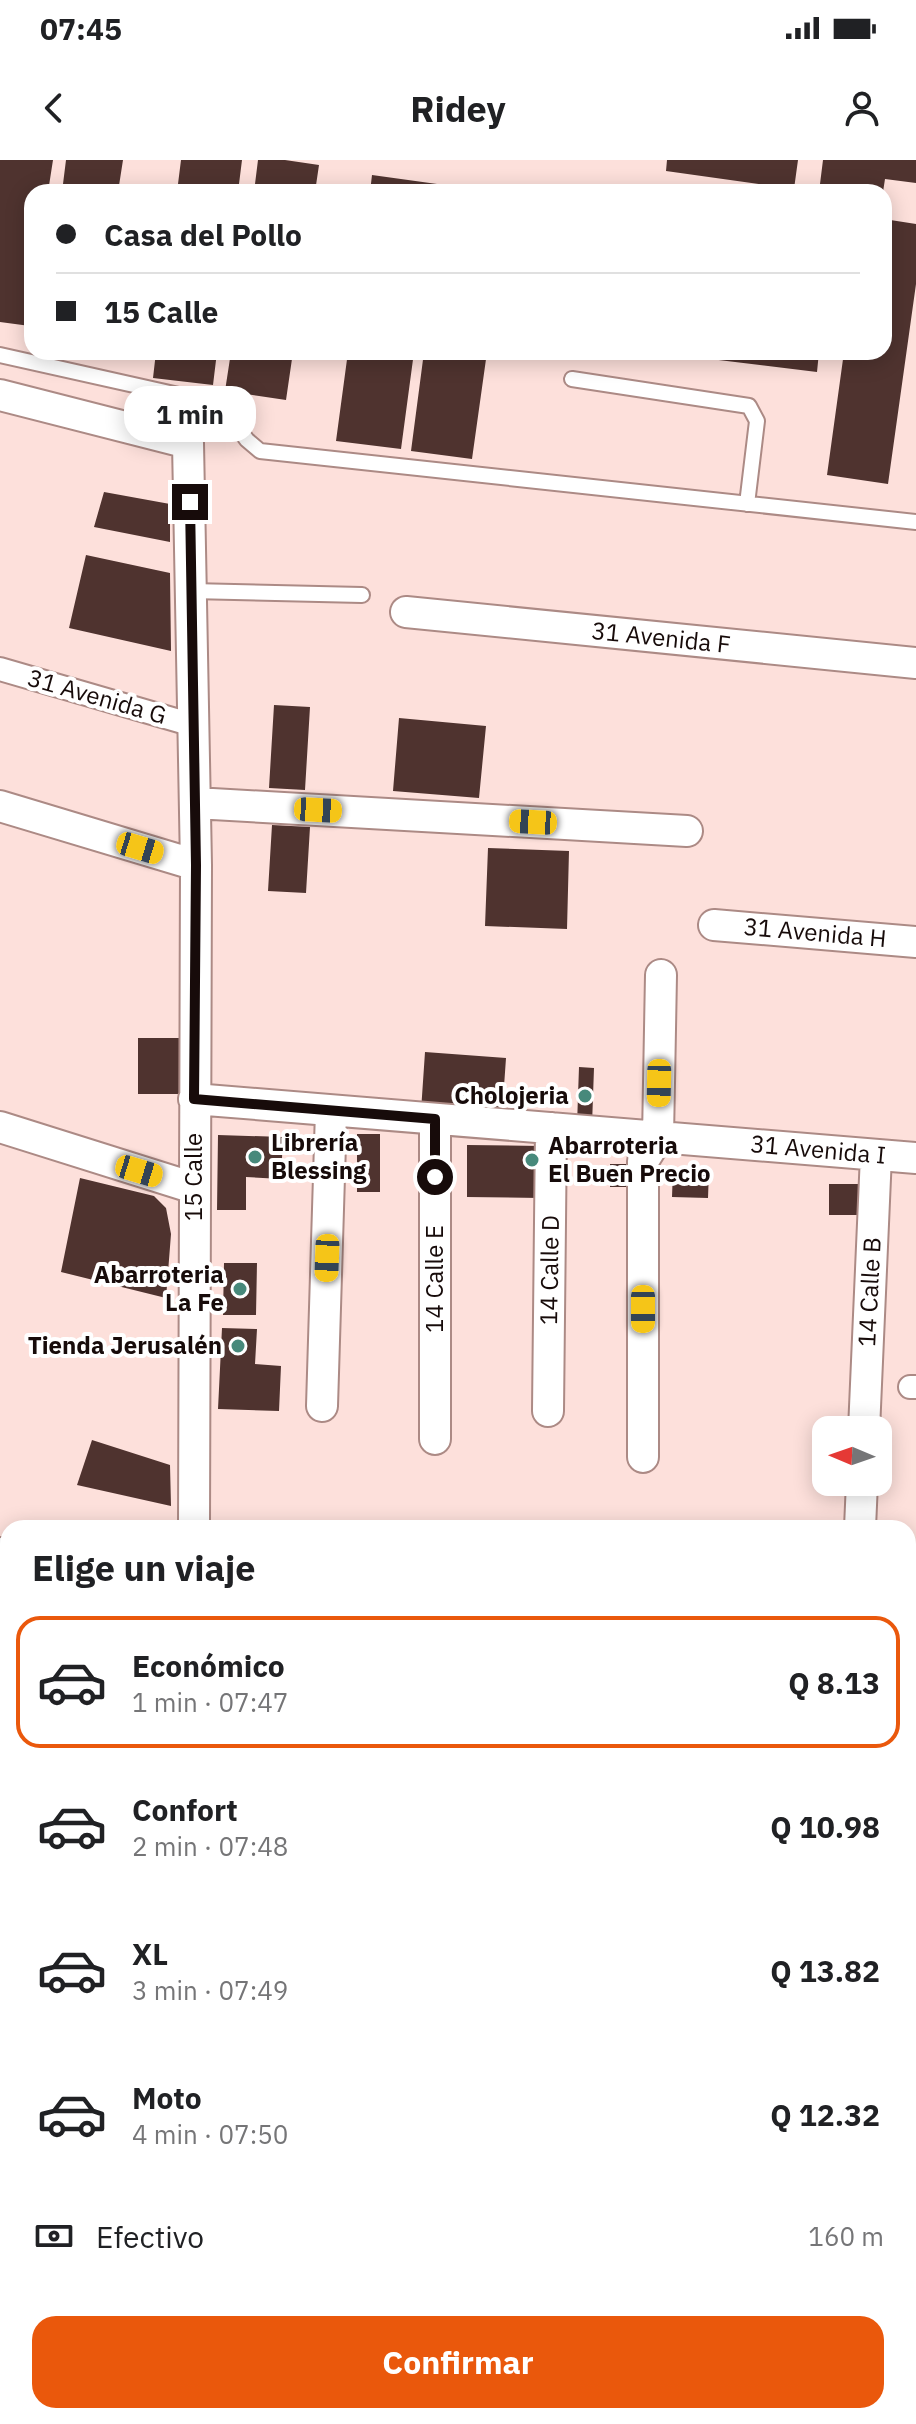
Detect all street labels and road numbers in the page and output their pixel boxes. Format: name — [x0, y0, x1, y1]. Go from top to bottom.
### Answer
street label: 31 Avenida F — [590, 614, 732, 660]
street label: 31 Avenida G — [24, 661, 170, 731]
street label: 31 Avenida H — [742, 910, 888, 954]
street label: 31 Avenida I — [749, 1127, 887, 1171]
street label: 15 Calle — [177, 1133, 209, 1221]
street label: 14 Calle D — [532, 1215, 566, 1325]
street label: 14 Calle E — [418, 1225, 450, 1333]
street label: 14 Calle B — [850, 1236, 888, 1348]

